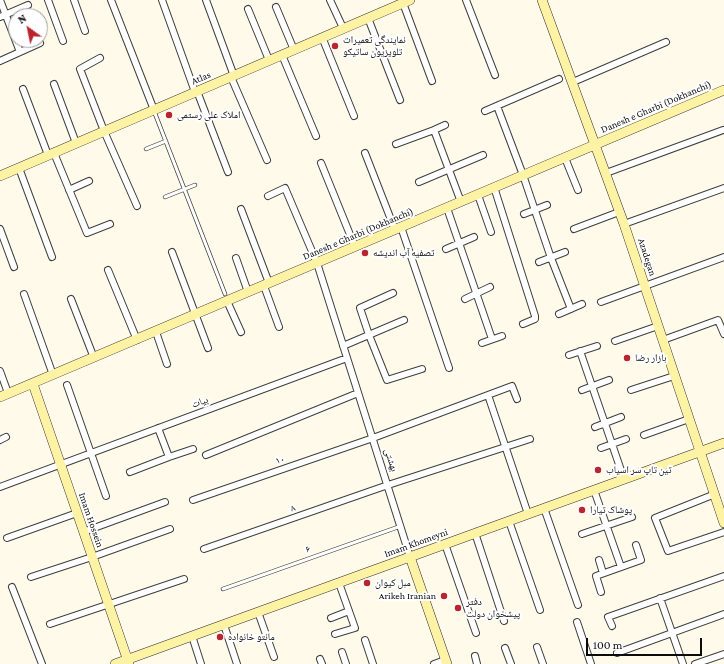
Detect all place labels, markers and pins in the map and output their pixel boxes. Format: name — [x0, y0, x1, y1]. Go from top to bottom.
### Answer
place label: نمایندگی تعمیرات تلویزیون ساتیکو — [343, 34, 406, 58]
marker: نمایندگی تعمیرات تلویزیون ساتیکو — [330, 41, 340, 51]
place label: املاک علی رستمی — [177, 109, 240, 121]
marker: املاک علی رستمی — [164, 110, 174, 120]
place label: تصفیه آب اندیشه — [373, 247, 434, 259]
marker: تصفیه آب اندیشه — [360, 248, 370, 258]
place label: بازار رضا — [635, 352, 667, 364]
marker: بازار رضا — [622, 353, 632, 363]
place label: تین تاپ سر اسیاب — [606, 464, 672, 476]
marker: تین تاپ سر اسیاب — [593, 465, 603, 475]
place label: پوشاک تیارا — [590, 504, 632, 516]
marker: پوشاک تیارا — [577, 505, 587, 515]
place label: مبل کیوان — [375, 577, 411, 589]
marker: مبل کیوان — [362, 578, 372, 588]
place label: Arikeh Iranian — [379, 590, 436, 602]
marker: Arikeh Iranian — [439, 591, 449, 601]
place label: دفتر پیشخوان دولت — [466, 596, 520, 620]
marker: دفتر پیشخوان دولت — [453, 603, 463, 613]
place label: مانتو خانواده — [228, 631, 275, 643]
marker: مانتو خانواده — [215, 632, 225, 642]

